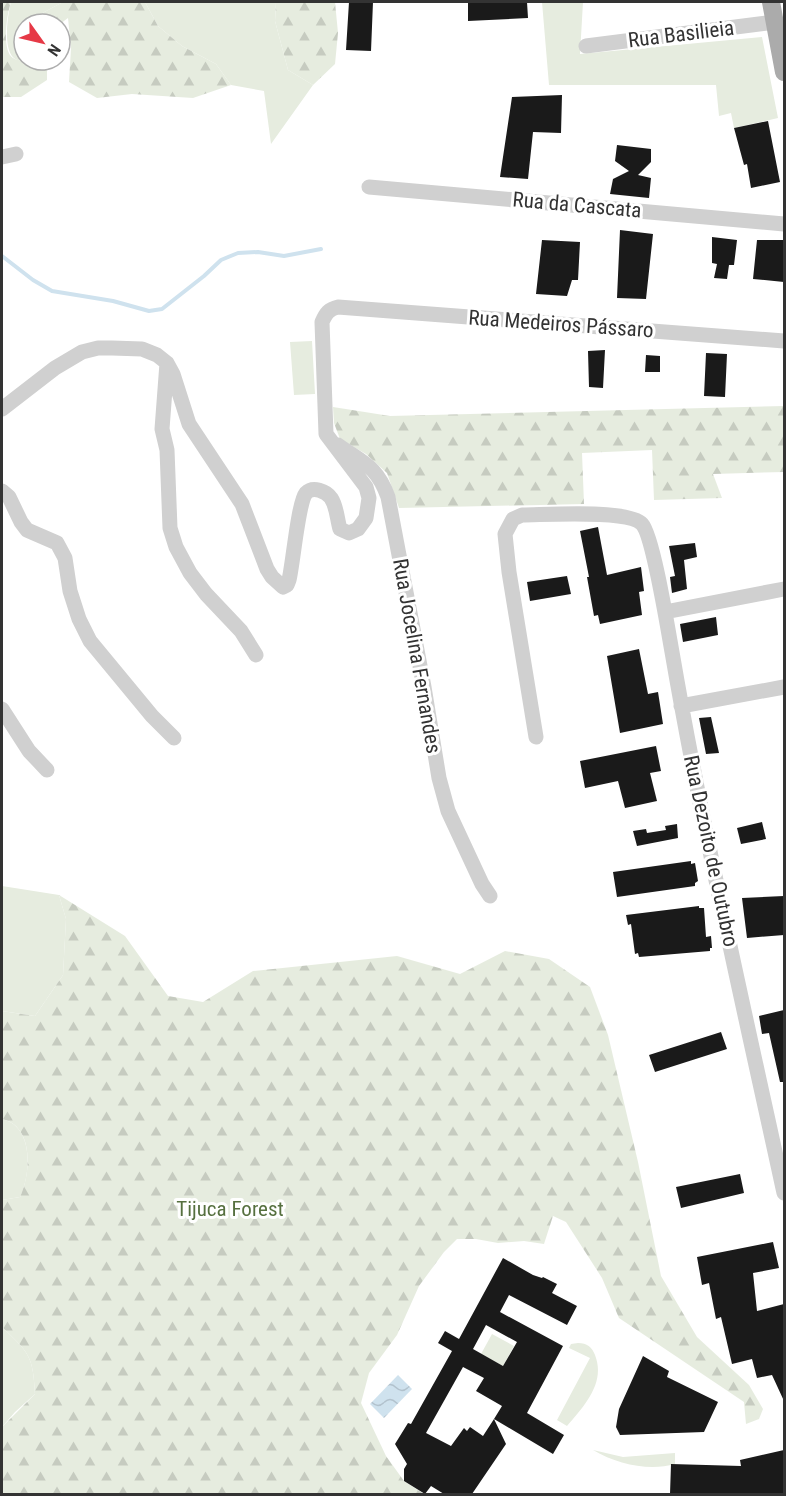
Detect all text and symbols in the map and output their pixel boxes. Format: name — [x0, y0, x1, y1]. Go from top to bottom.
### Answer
north arrow — [12, 12, 72, 72]
street label: Rua Basilieia — [627, 16, 735, 52]
text: N — [43, 41, 65, 59]
street label: Rua da Cascata — [512, 187, 642, 223]
street label: Rua Medeiros Pássaro — [468, 306, 654, 342]
street label: Rua Jocelina Fernandes — [388, 557, 446, 755]
street label: Rua Dezoito de Outubro — [679, 753, 743, 949]
park label: Tijuca Forest — [176, 1197, 284, 1221]

